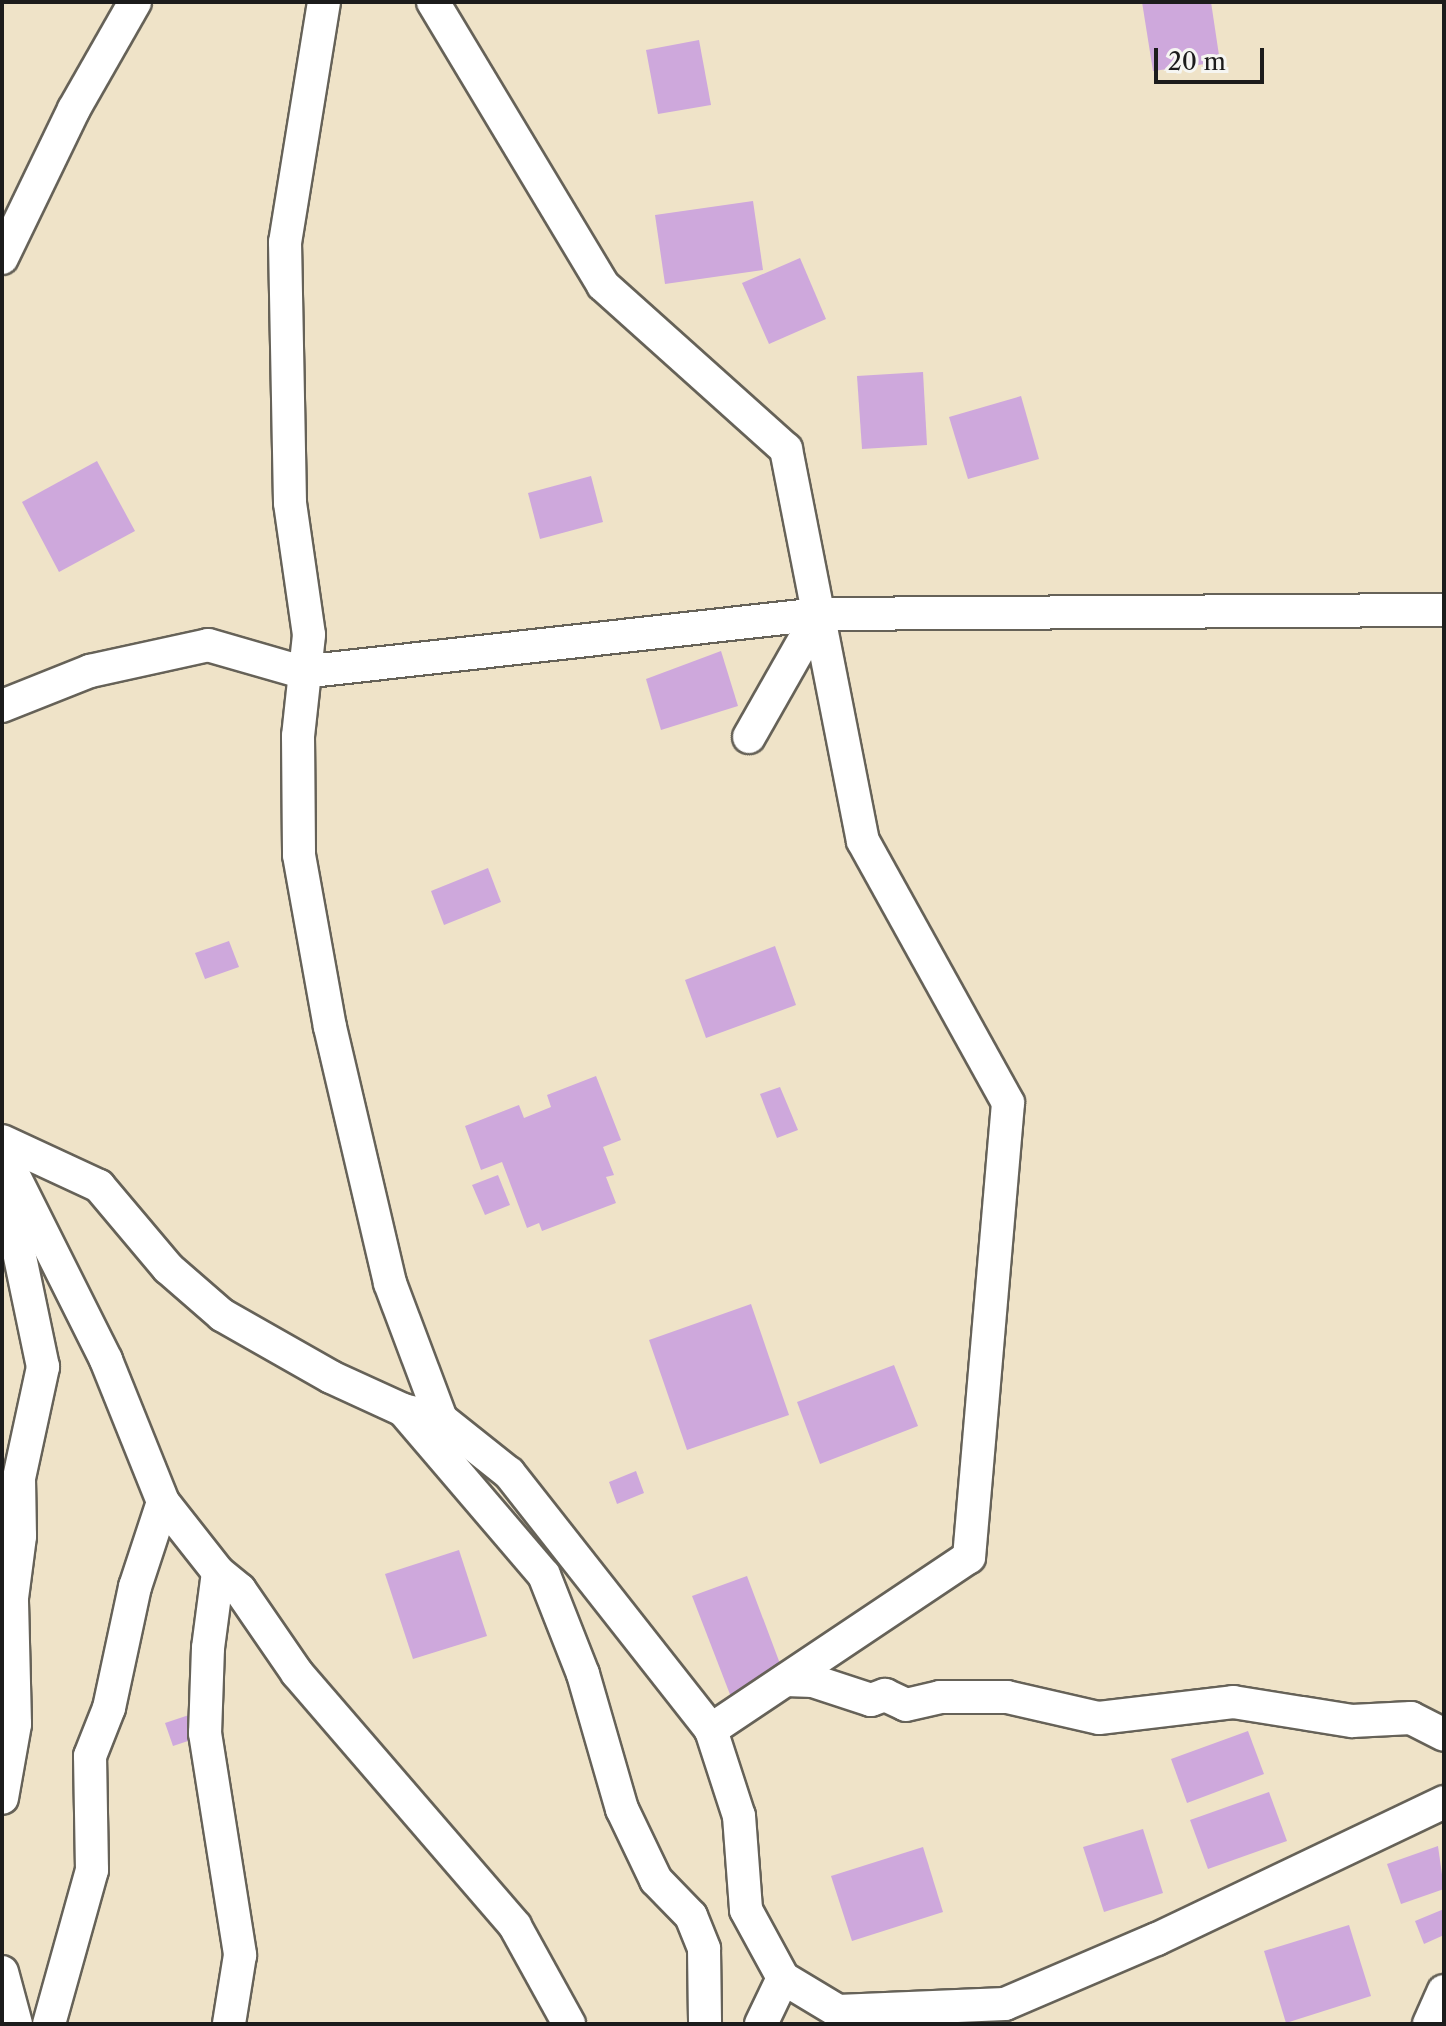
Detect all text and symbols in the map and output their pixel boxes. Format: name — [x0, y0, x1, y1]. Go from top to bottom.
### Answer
scale bar — [1158, 32, 1268, 82]
text: 20 m — [1168, 47, 1226, 76]

